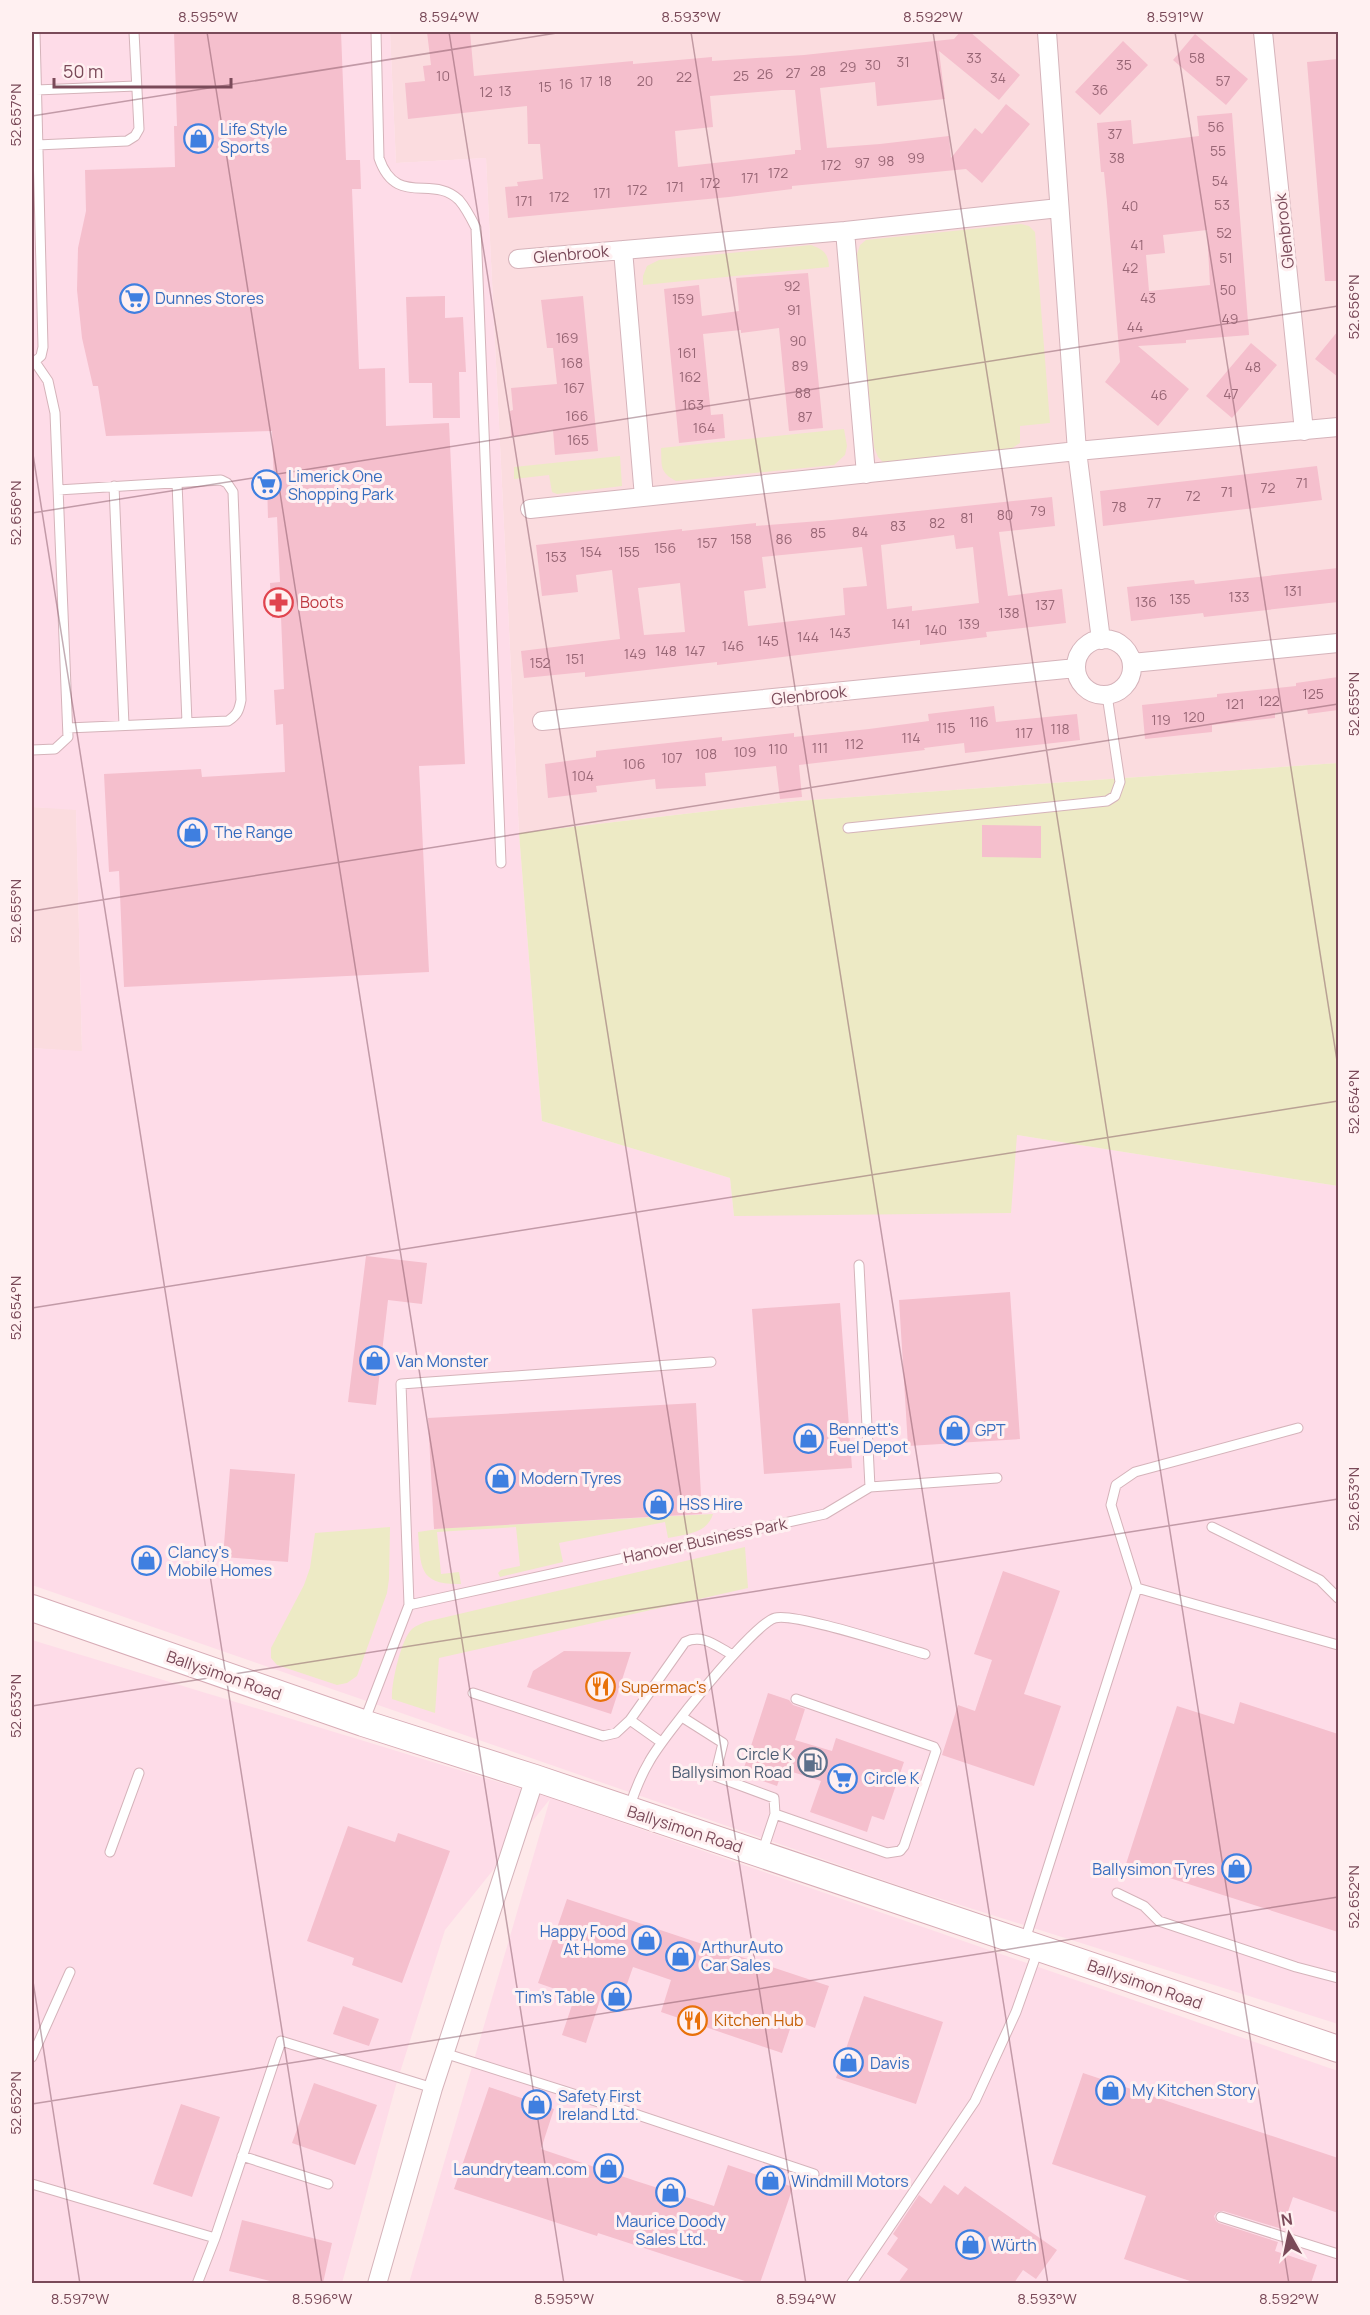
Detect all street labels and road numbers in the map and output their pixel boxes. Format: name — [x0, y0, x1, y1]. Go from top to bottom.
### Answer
street label: Glenbrook — [1269, 191, 1299, 270]
street label: Glenbrook — [532, 240, 611, 268]
street label: Glenbrook — [770, 680, 849, 710]
street label: Hanover Business Park — [621, 1512, 790, 1568]
street label: Ballysimon Road — [164, 1645, 284, 1705]
street label: Ballysimon Road — [624, 1800, 746, 1858]
street label: Ballysimon Road — [1085, 1954, 1205, 2014]

